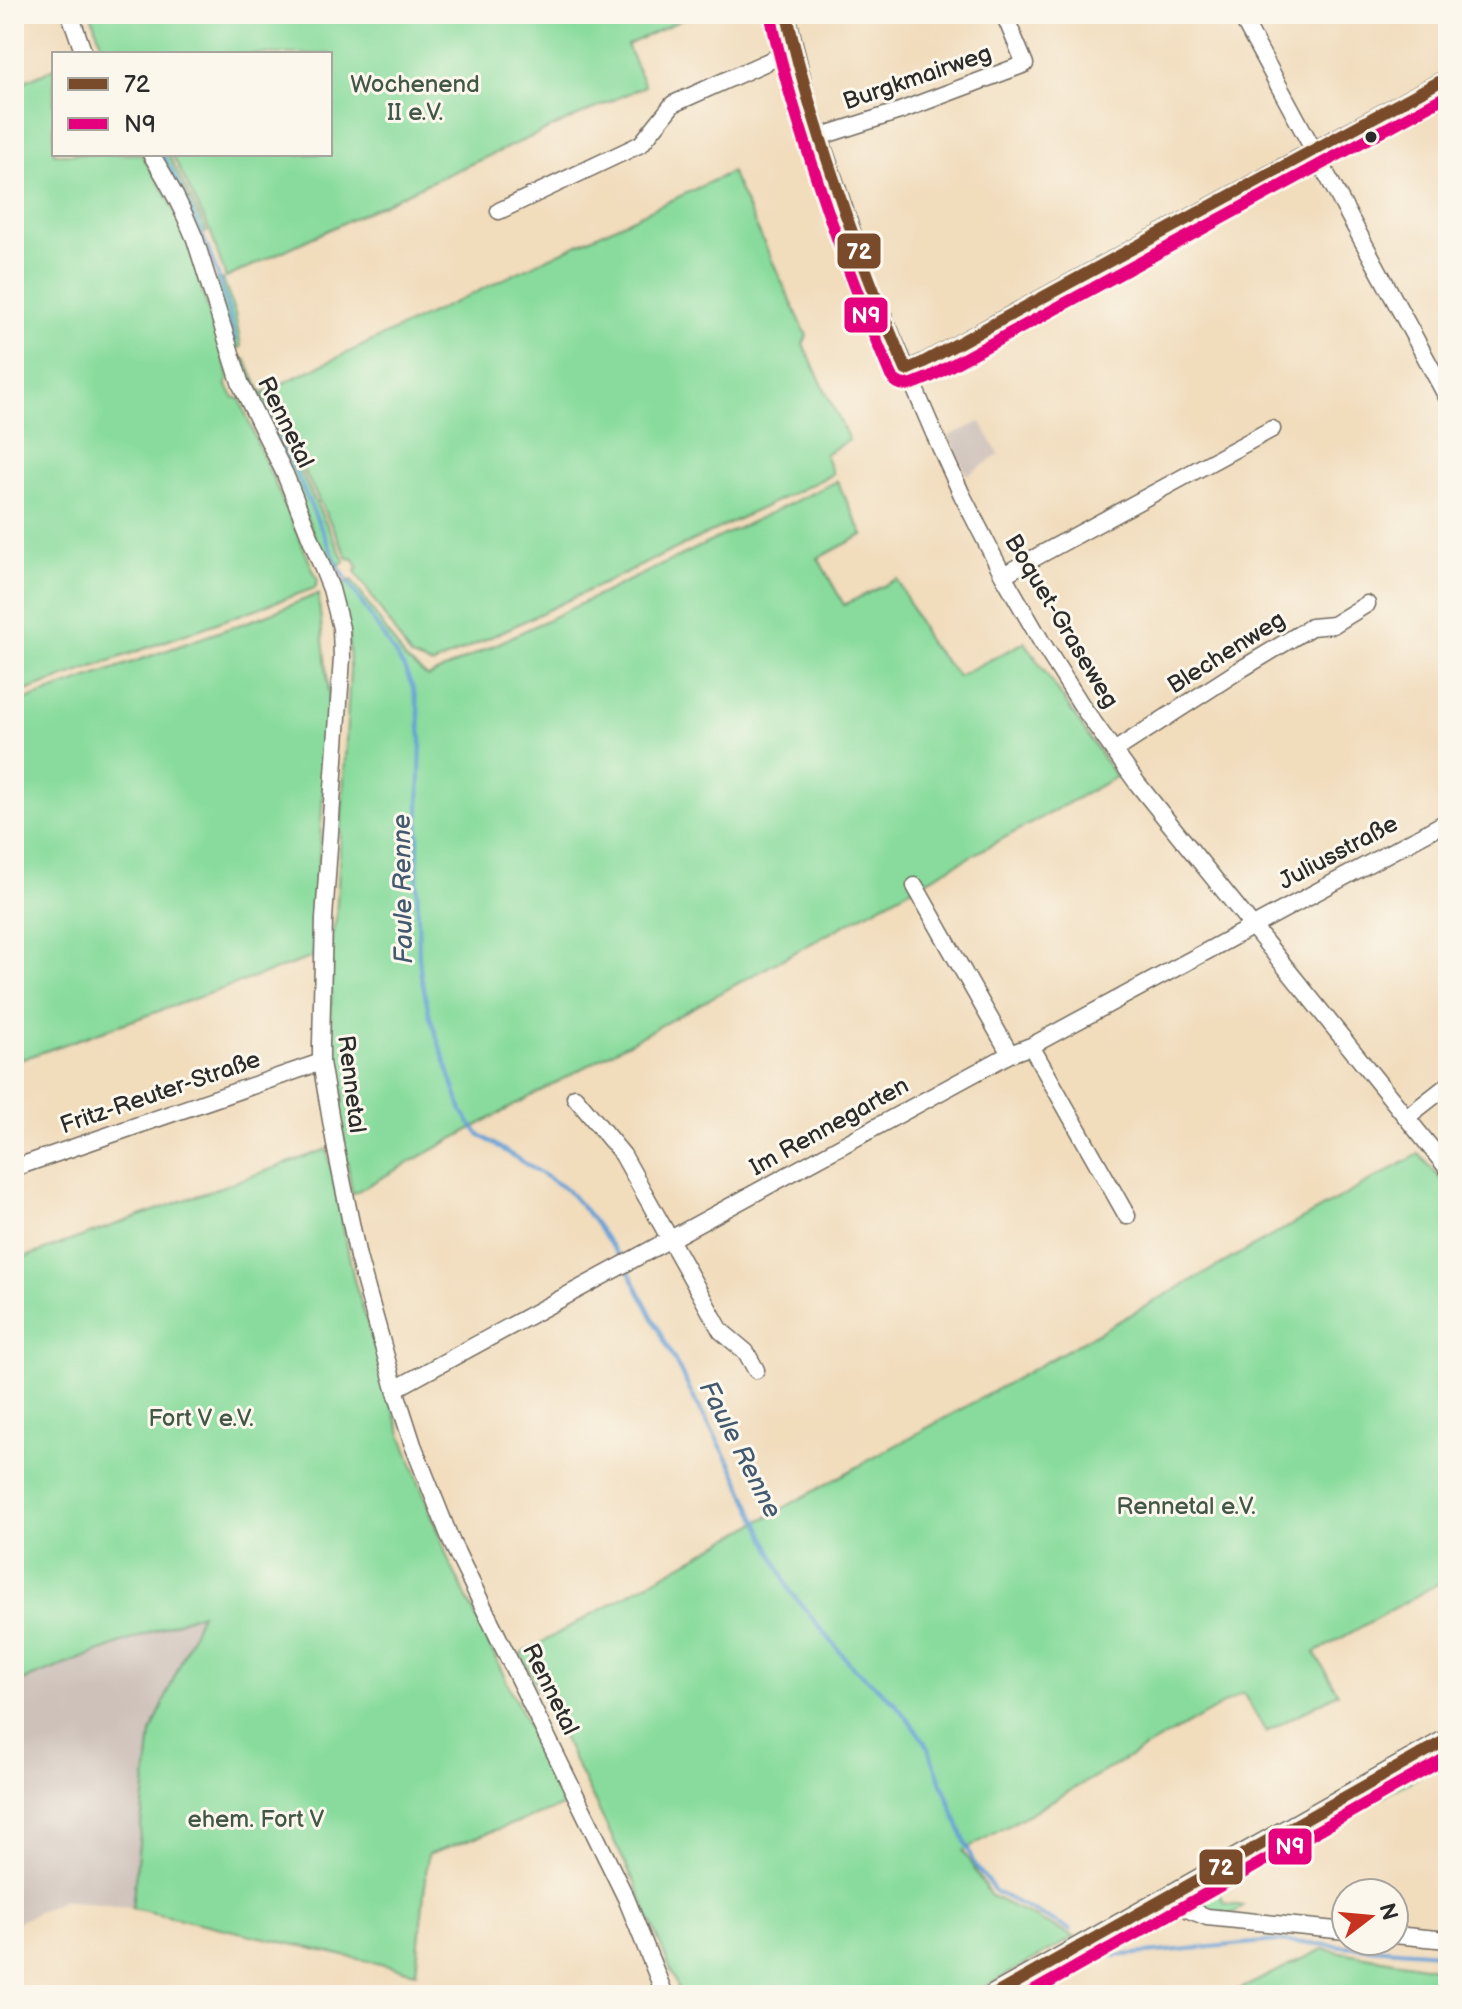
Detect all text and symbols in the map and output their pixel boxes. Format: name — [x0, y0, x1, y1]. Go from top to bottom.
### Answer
street label: Burgkmairweg — [839, 38, 995, 116]
legend — [52, 52, 332, 156]
text: 72 — [124, 70, 150, 99]
park label: Wochenend II e.V. — [350, 70, 480, 127]
text: N9 — [124, 110, 156, 139]
unlabelled marker — [1363, 129, 1379, 145]
line badge: 72 — [836, 232, 882, 270]
text: 72 — [846, 239, 872, 266]
line badge: N9 — [843, 296, 889, 334]
text: N9 — [851, 303, 881, 330]
street label: Rennetal — [251, 372, 320, 473]
street label: Boquet-Graseweg — [998, 529, 1125, 713]
street label: Blechenweg — [1162, 605, 1291, 700]
street label: Juliusstraße — [1274, 809, 1403, 896]
water label: Faule Renne — [387, 814, 420, 964]
street label: Rennetal — [331, 1034, 372, 1135]
street label: Fritz-Reuter-Straße — [56, 1045, 264, 1140]
street label: Im Rennegarten — [745, 1071, 914, 1182]
water label: Faule Renne — [692, 1376, 788, 1524]
park label: Fort V e.V. — [148, 1404, 254, 1433]
park label: Rennetal e.V. — [1116, 1492, 1256, 1521]
street label: Rennetal — [516, 1639, 585, 1740]
park label: ehem. Fort V — [188, 1805, 325, 1834]
line badge: N9 — [1267, 1827, 1313, 1866]
text: N9 — [1275, 1834, 1305, 1861]
line badge: 72 — [1198, 1848, 1244, 1886]
text: 72 — [1208, 1855, 1234, 1882]
north arrow — [1330, 1877, 1410, 1957]
text: N — [1373, 1900, 1403, 1924]

